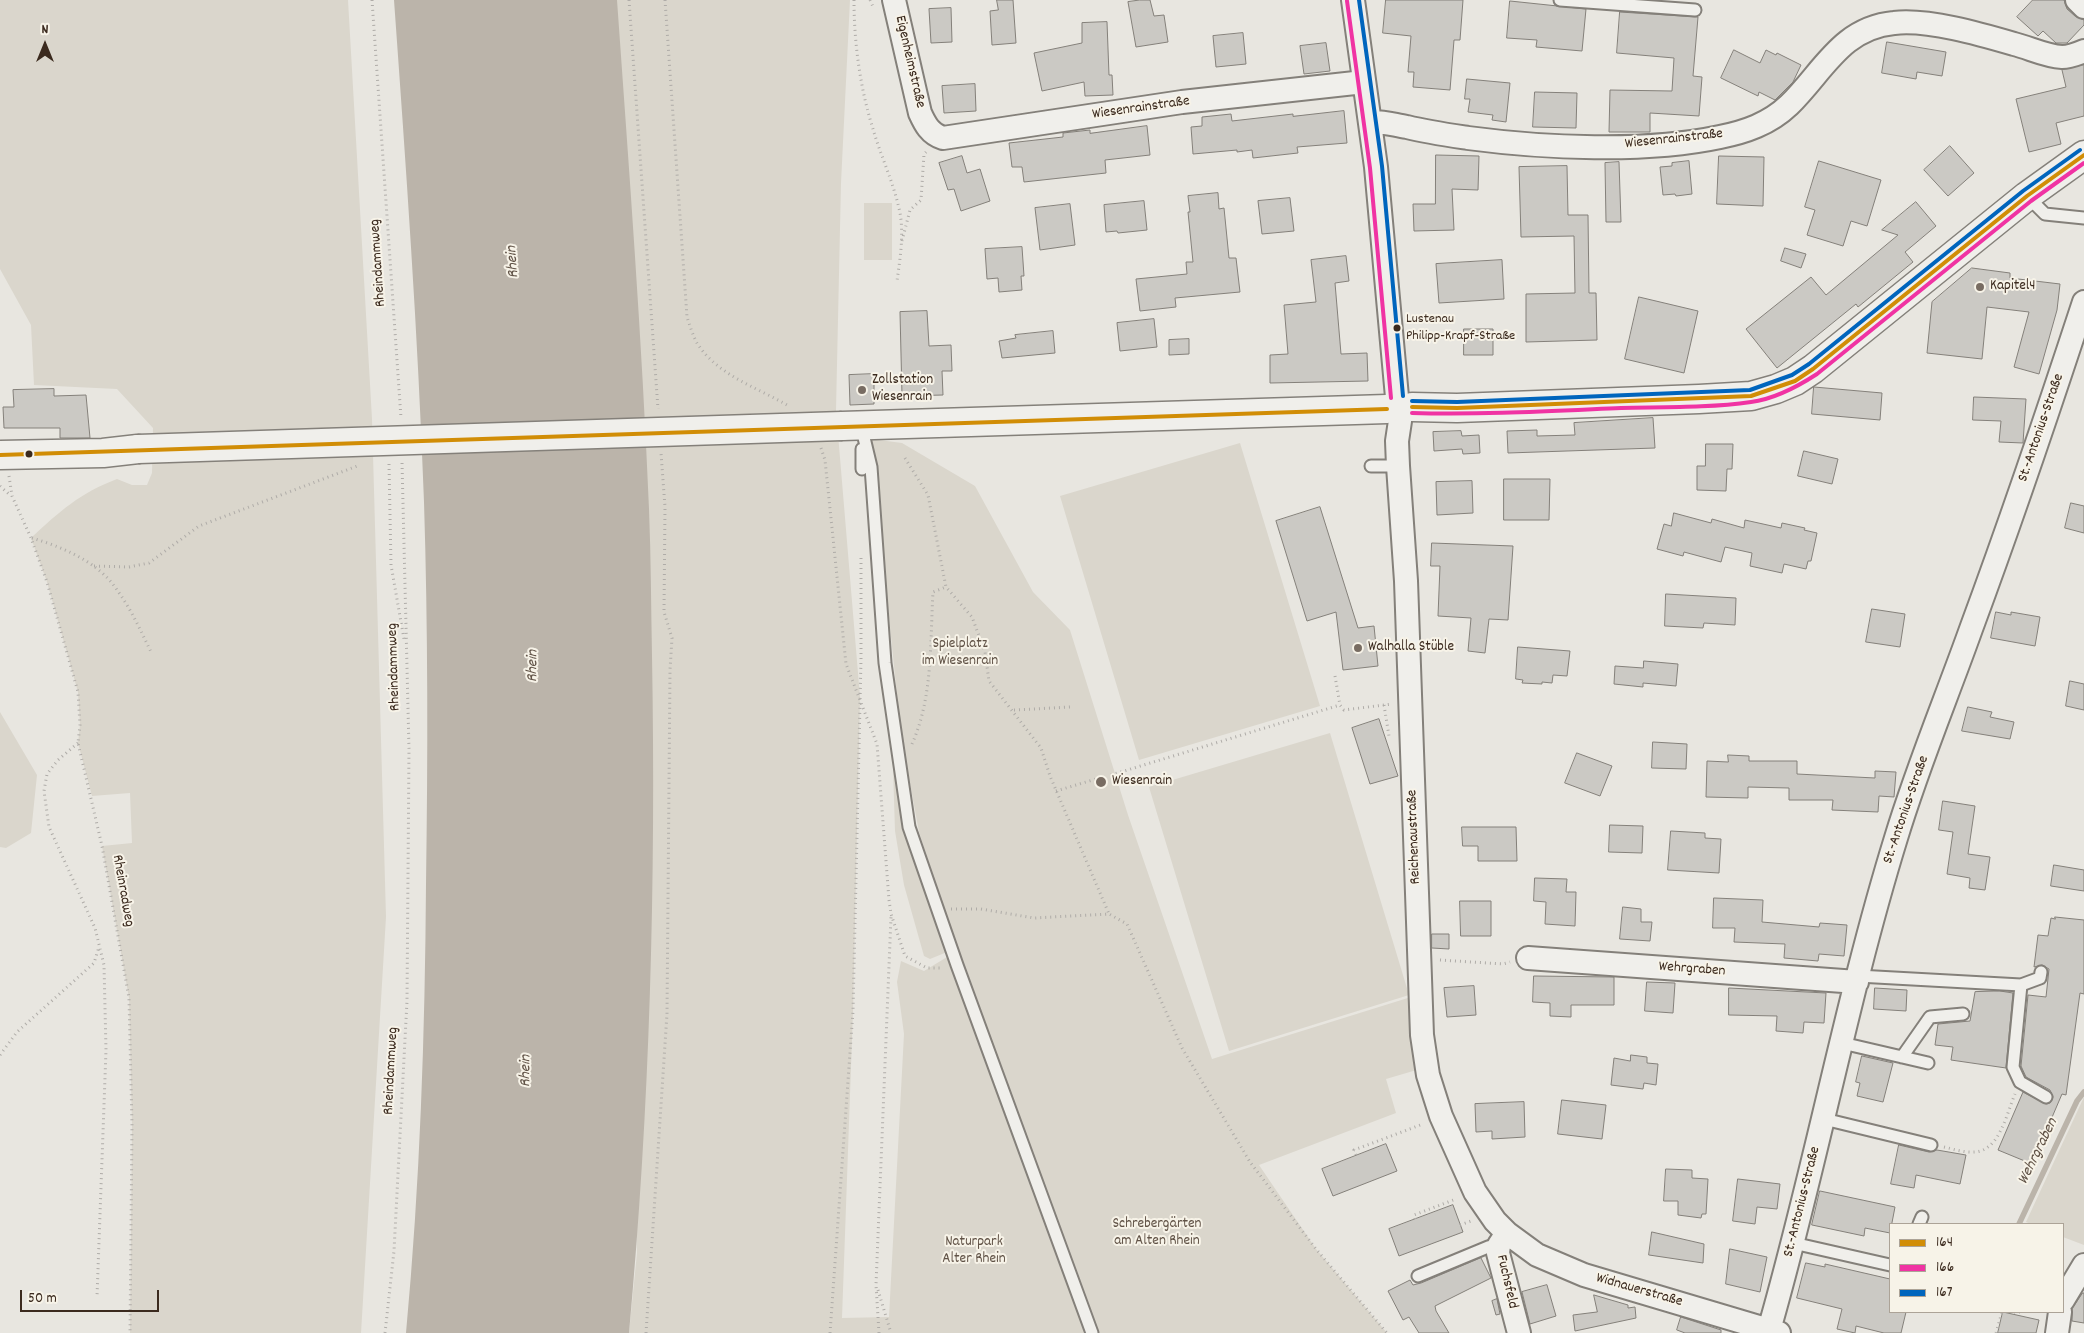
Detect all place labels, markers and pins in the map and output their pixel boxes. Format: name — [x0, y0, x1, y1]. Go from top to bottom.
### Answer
place label: Kapitel4 — [1990, 278, 2036, 296]
marker: Kapitel4 — [1974, 281, 1986, 293]
place label: Lustenau Philipp-Krapf-Straße — [1406, 312, 1515, 344]
marker: Lustenau Philipp-Krapf-Straße — [1392, 323, 1402, 333]
place label: Zollstation Wiesenrain — [872, 372, 933, 407]
marker: Zollstation Wiesenrain — [856, 384, 868, 396]
unlabelled marker — [24, 449, 34, 459]
place label: Walhalla Stüble — [1368, 639, 1454, 657]
marker: Walhalla Stüble — [1352, 642, 1364, 654]
place label: Wiesenrain — [1112, 773, 1172, 791]
marker: Wiesenrain — [1094, 775, 1108, 789]

